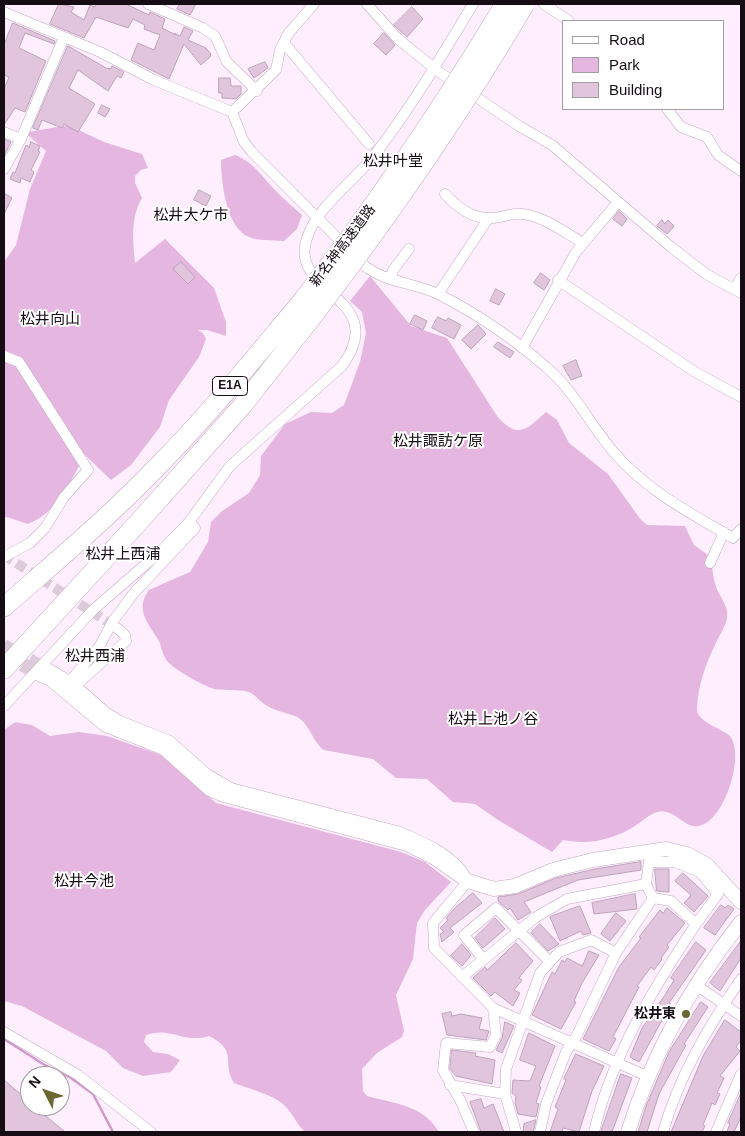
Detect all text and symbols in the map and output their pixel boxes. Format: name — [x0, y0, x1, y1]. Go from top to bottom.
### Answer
legend — [562, 20, 725, 110]
text: Road — [609, 31, 645, 48]
text: Park — [609, 56, 640, 73]
text: Building — [609, 81, 662, 98]
district label: 松井叶堂 — [363, 153, 423, 171]
street label: 新名神高速道路 — [307, 202, 379, 290]
district label: 松井大ケ市 — [154, 207, 228, 225]
district label: 松井向山 — [20, 311, 80, 329]
road number: E1A — [212, 376, 248, 396]
district label: 松井諏訪ケ原 — [393, 433, 483, 451]
district label: 松井上西浦 — [86, 546, 160, 564]
district label: 松井西浦 — [65, 648, 125, 666]
district label: 松井上池ノ谷 — [448, 711, 538, 729]
district label: 松井今池 — [54, 873, 114, 891]
place label: 松井東 — [634, 1006, 676, 1022]
marker: 松井東 — [680, 1008, 692, 1020]
north arrow — [20, 1066, 70, 1116]
text: N — [25, 1073, 44, 1091]

